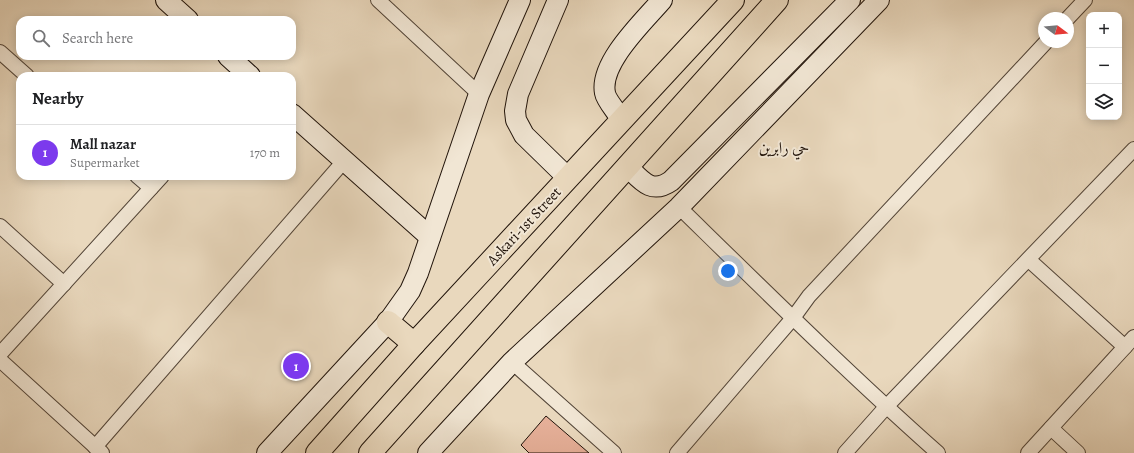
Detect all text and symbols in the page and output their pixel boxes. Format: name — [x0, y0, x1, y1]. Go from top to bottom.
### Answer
north arrow — [1038, 12, 1074, 48]
map controls — [1086, 12, 1122, 120]
button: + — [1086, 12, 1122, 48]
search box — [16, 16, 296, 60]
icon: search — [30, 27, 52, 49]
text: Search here — [62, 28, 133, 48]
button: − — [1086, 48, 1122, 84]
button: layers — [1086, 84, 1122, 120]
text: Nearby — [32, 87, 83, 110]
text: Mall nazar — [70, 134, 136, 154]
district label: حي رابرين — [759, 137, 809, 160]
text: 1 — [43, 144, 47, 161]
text: 170 m — [250, 144, 280, 161]
text: Supermarket — [70, 154, 140, 171]
street label: Askari-1st Street — [482, 182, 566, 270]
your location — [718, 261, 738, 281]
pin: 1 — [283, 351, 309, 381]

